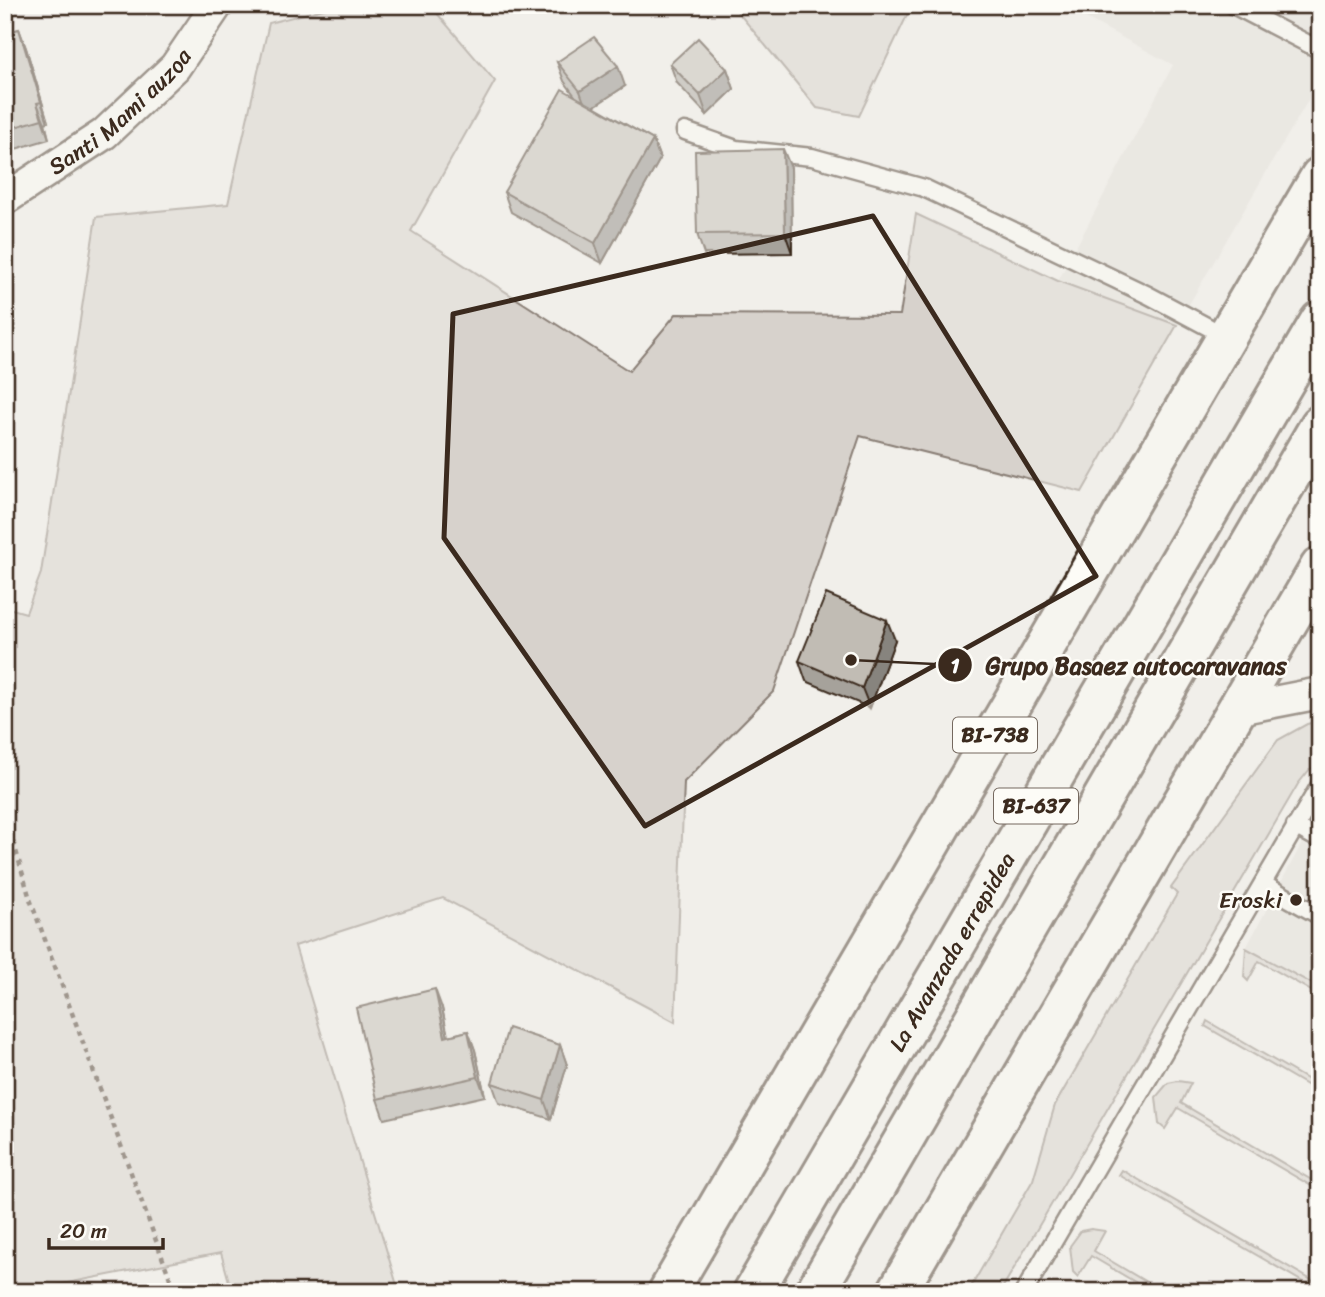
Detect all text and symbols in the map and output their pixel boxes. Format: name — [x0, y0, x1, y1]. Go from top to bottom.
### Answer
street label: Santi Mami auzoa — [40, 39, 203, 186]
callout: Grupo Basaez autocaravanas — [938, 643, 1300, 688]
text: Grupo Basaez autocaravanas — [986, 645, 1287, 687]
text: 1 — [950, 647, 960, 685]
road number: BI-738 — [953, 718, 1037, 752]
road number: BI-637 — [994, 788, 1078, 824]
street label: La Avanzada errepidea — [877, 844, 1027, 1060]
place label: Eroski — [1219, 880, 1283, 921]
marker: Eroski — [1288, 892, 1304, 908]
scale bar — [49, 1206, 163, 1250]
text: 20 m — [60, 1212, 107, 1250]

